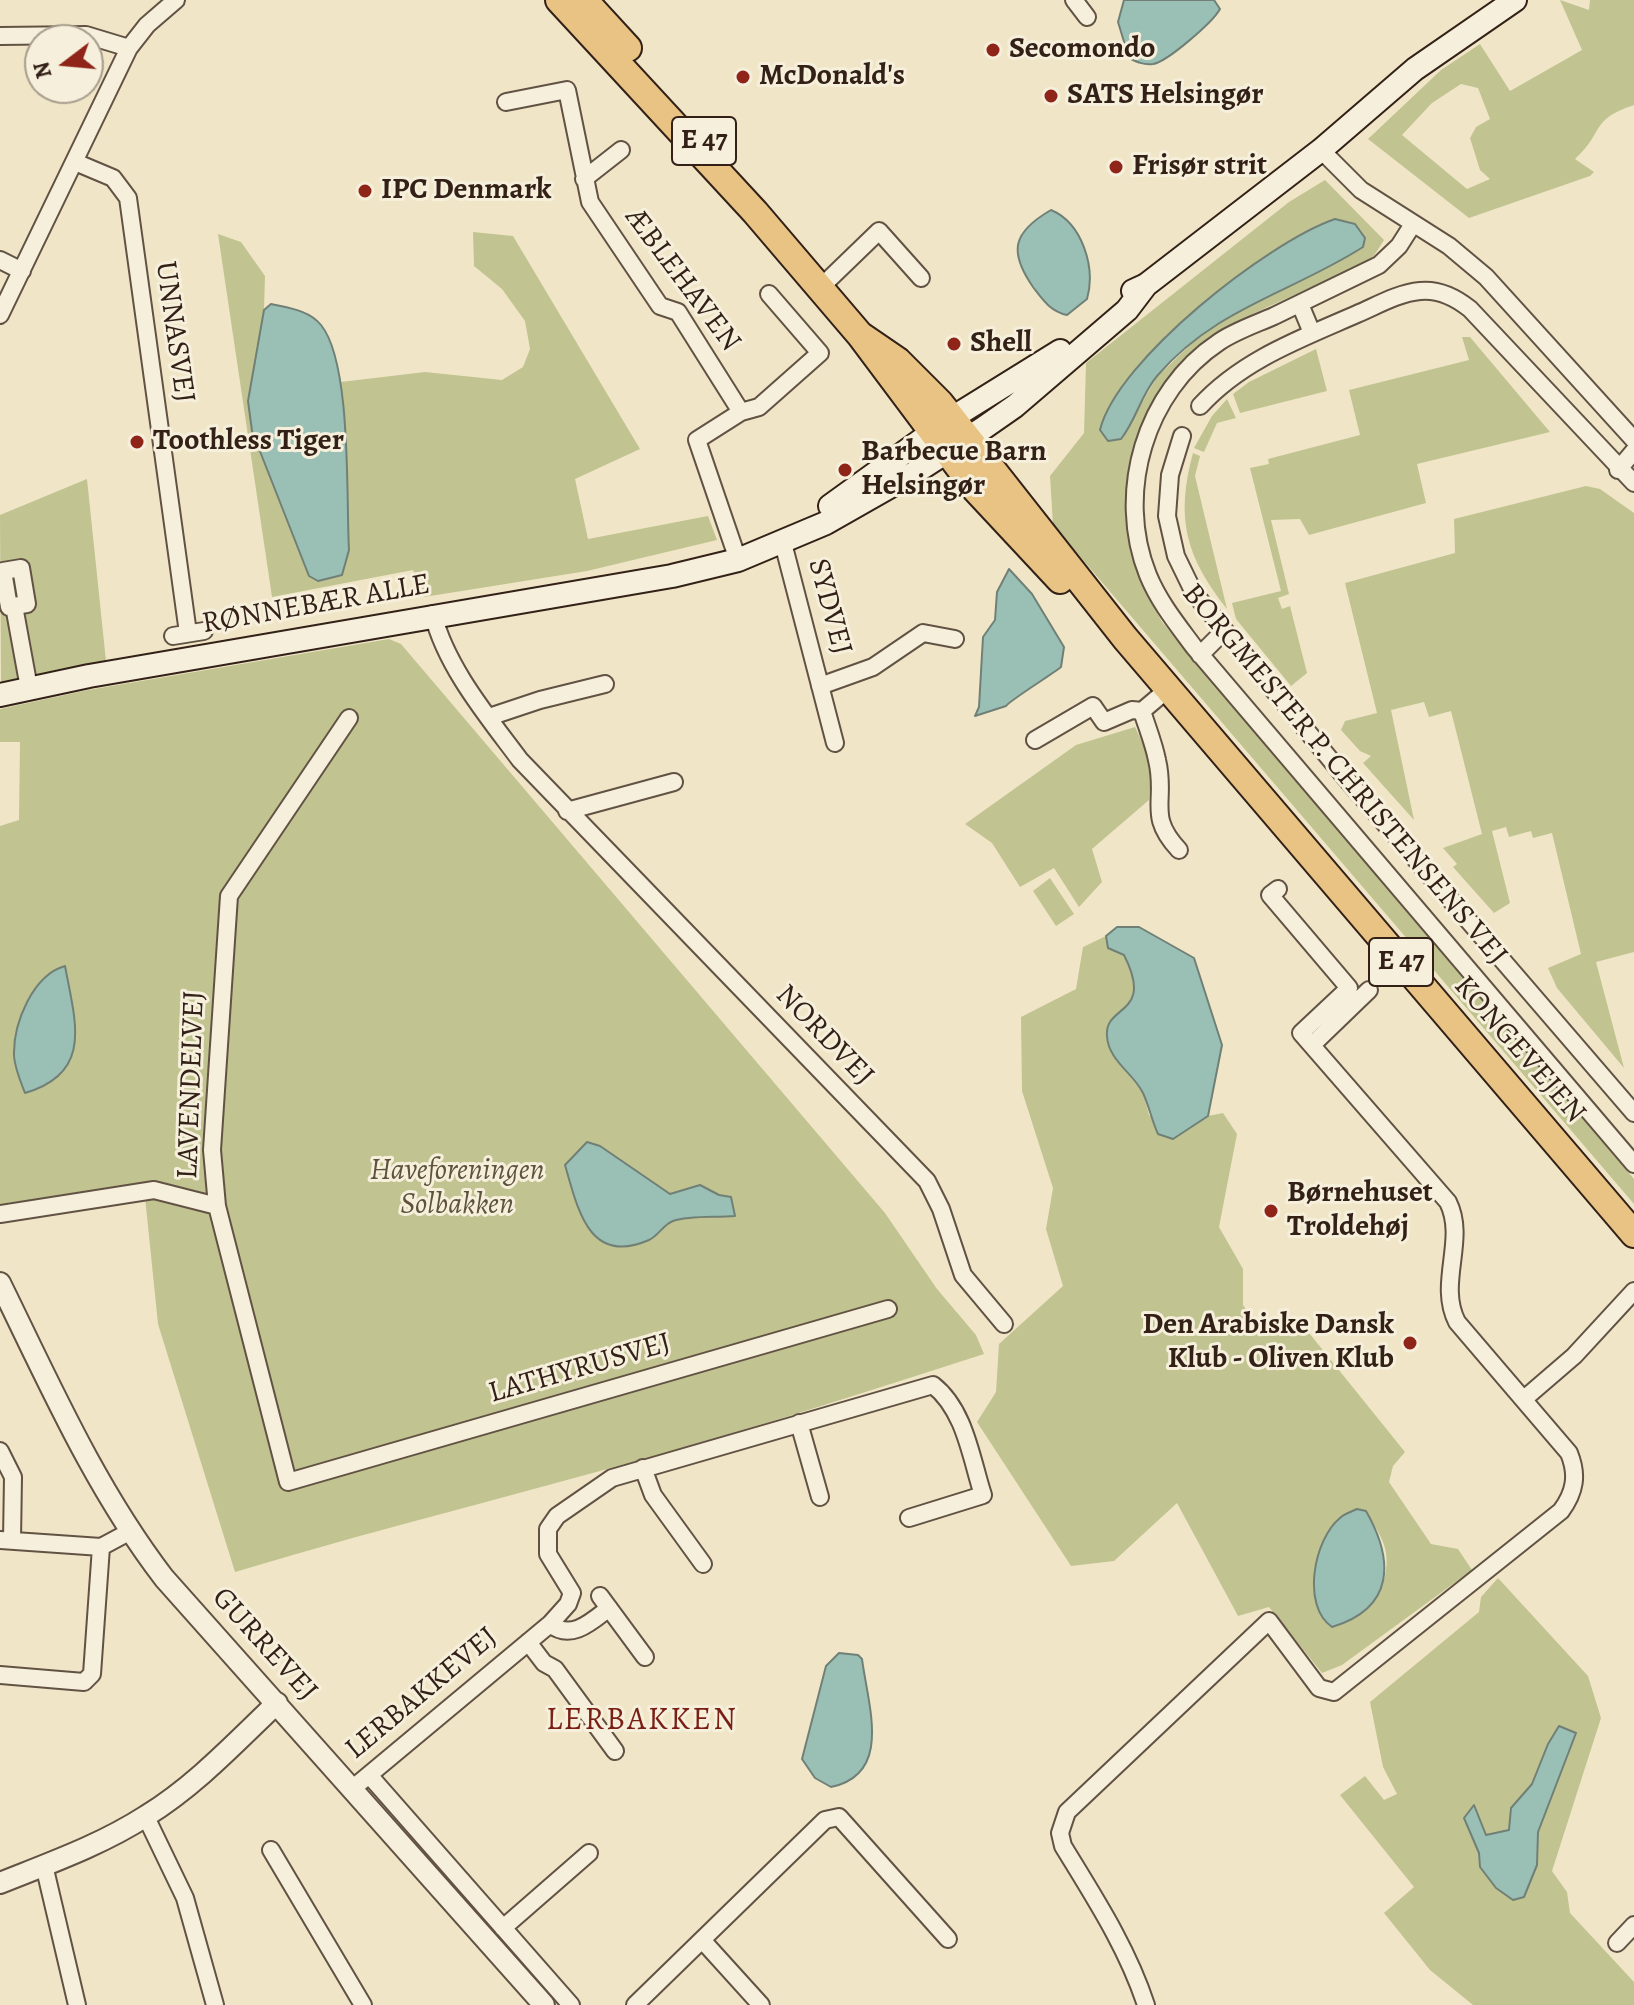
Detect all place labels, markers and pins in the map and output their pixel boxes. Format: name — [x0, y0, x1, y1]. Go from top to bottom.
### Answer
place label: Secomondo — [1009, 32, 1156, 68]
marker: Secomondo — [984, 41, 1002, 59]
place label: McDonald's — [759, 59, 905, 95]
marker: McDonald's — [734, 68, 752, 86]
place label: SATS Helsingør — [1067, 78, 1264, 114]
marker: SATS Helsingør — [1042, 87, 1060, 105]
place label: Frisør strit — [1132, 149, 1267, 185]
marker: Frisør strit — [1107, 158, 1125, 176]
place label: IPC Denmark — [381, 173, 552, 209]
marker: IPC Denmark — [356, 182, 374, 200]
place label: Shell — [970, 326, 1032, 362]
marker: Shell — [945, 335, 963, 353]
place label: Toothless Tiger — [153, 424, 344, 460]
marker: Toothless Tiger — [128, 433, 146, 451]
place label: Barbecue Barn Helsingør — [861, 435, 1046, 506]
marker: Barbecue Barn Helsingør — [836, 461, 854, 479]
place label: Børnehuset Troldehøj — [1287, 1176, 1433, 1246]
marker: Børnehuset Troldehøj — [1262, 1202, 1280, 1220]
place label: Den Arabiske Dansk Klub - Oliven Klub — [1142, 1308, 1394, 1378]
marker: Den Arabiske Dansk Klub - Oliven Klub — [1401, 1334, 1419, 1352]

